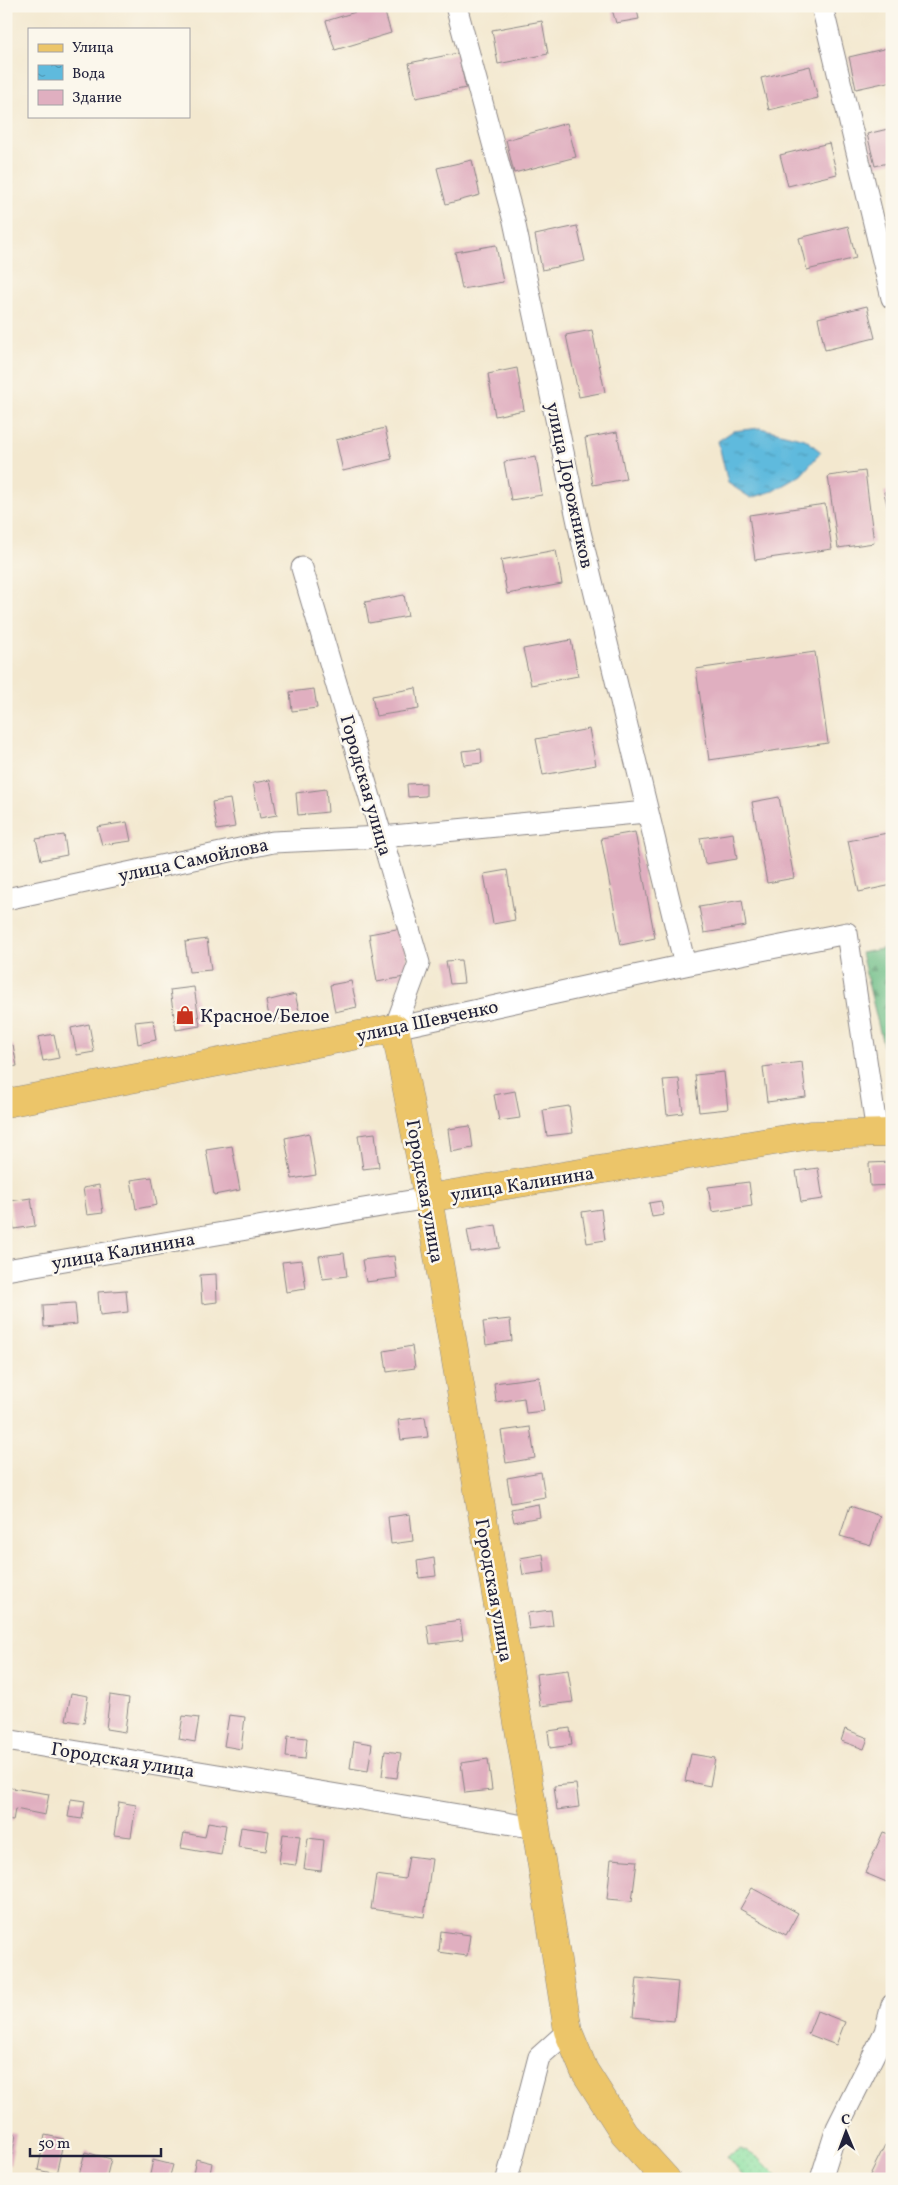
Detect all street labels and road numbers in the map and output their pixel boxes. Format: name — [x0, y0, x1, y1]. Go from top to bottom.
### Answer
street label: улица Дорожников — [539, 400, 599, 571]
street label: Городская улица — [333, 712, 398, 859]
street label: улица Самойлова — [116, 832, 271, 890]
street label: улица Шевченко — [354, 994, 501, 1050]
street label: Городская улица — [399, 1118, 449, 1265]
street label: улица Калинина — [449, 1161, 596, 1209]
street label: улица Калинина — [50, 1227, 197, 1277]
street label: Городская улица — [468, 1517, 518, 1664]
street label: Городская улица — [49, 1737, 196, 1785]

